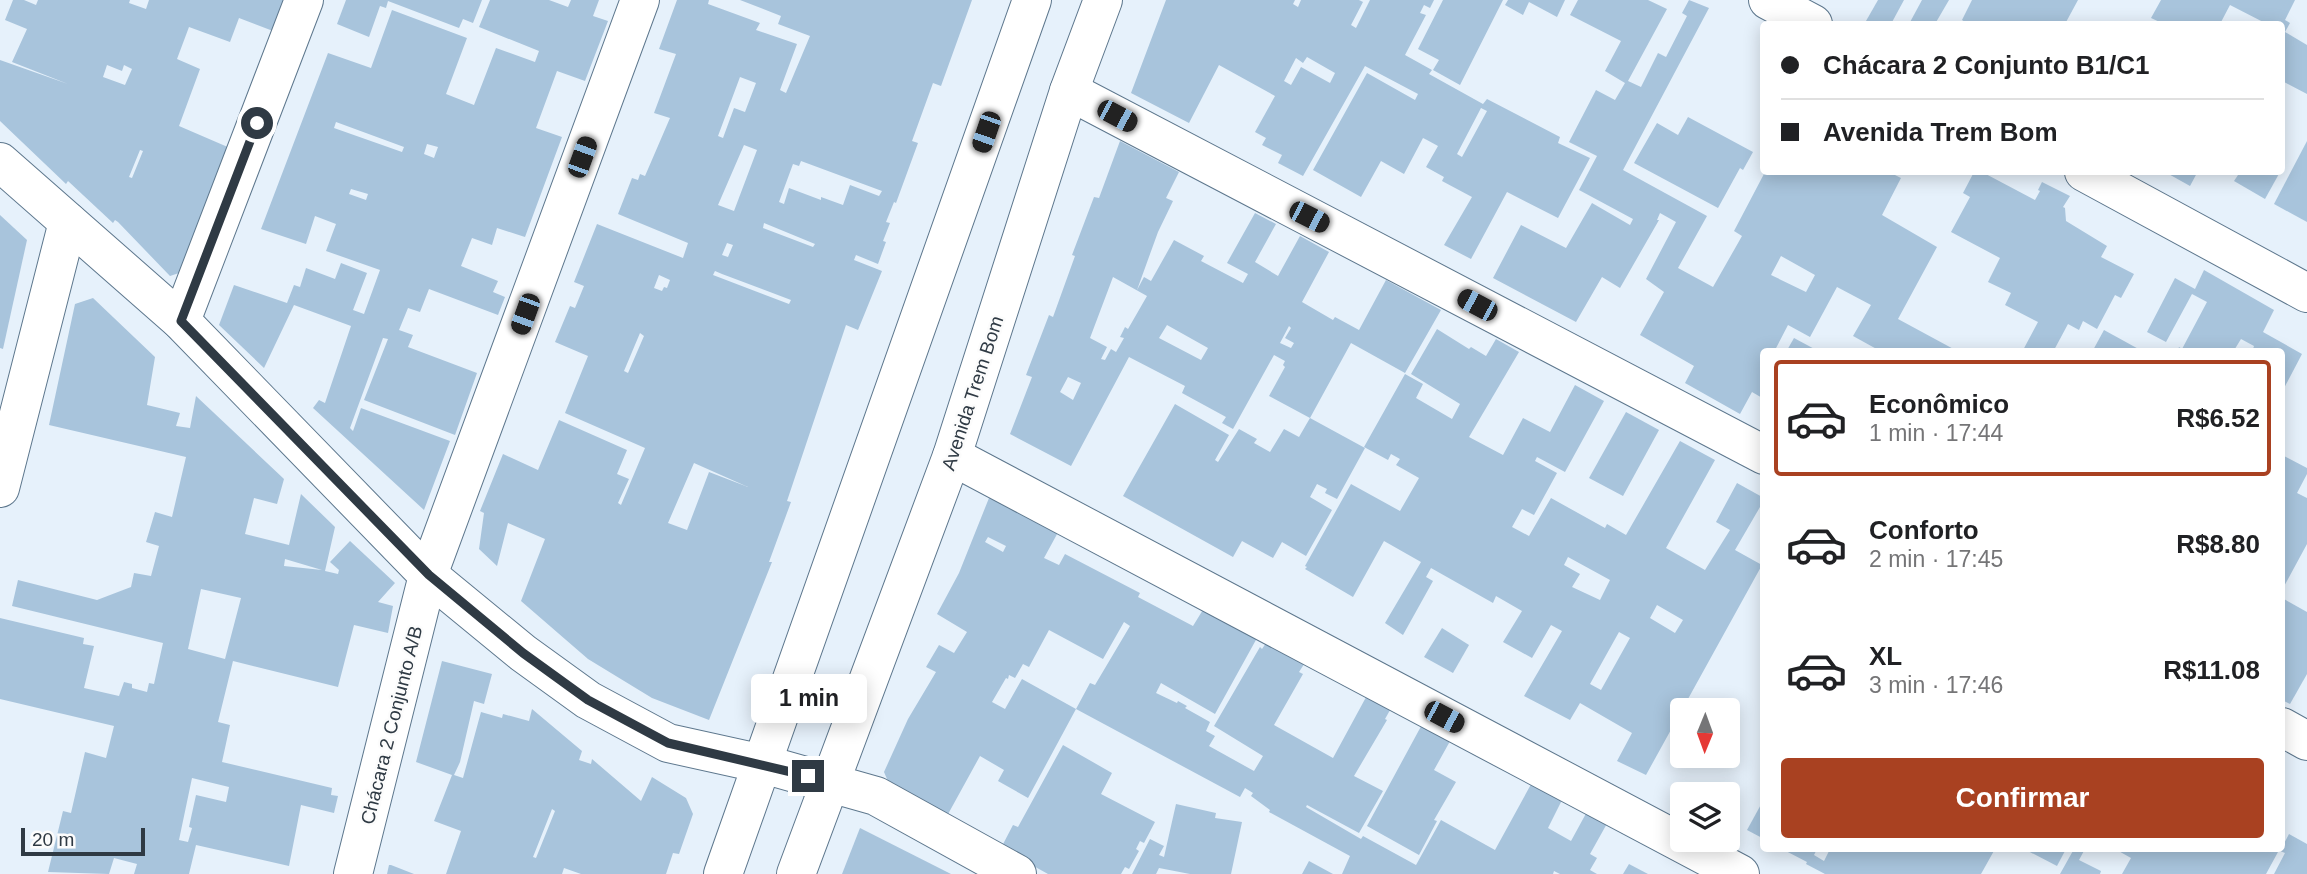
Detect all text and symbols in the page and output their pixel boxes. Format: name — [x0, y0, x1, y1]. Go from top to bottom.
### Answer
text: Chácara 2 Conjunto B1/C1 — [1823, 50, 2150, 80]
car — [1094, 97, 1141, 135]
route start — [241, 107, 273, 139]
car — [970, 109, 1003, 155]
text: Avenida Trem Bom — [1823, 117, 2058, 147]
car — [565, 134, 600, 180]
car — [1286, 198, 1333, 236]
car — [1454, 286, 1501, 324]
car — [508, 291, 543, 337]
street label: Avenida Trem Bom — [938, 313, 1007, 473]
icon: car — [1785, 387, 1848, 450]
text: Econômico — [1869, 389, 2009, 419]
text: R$6.52 — [2176, 403, 2260, 433]
text: 1 min · 17:44 — [1869, 420, 2003, 446]
icon: car — [1785, 513, 1848, 576]
text: Conforto — [1869, 515, 1979, 545]
text: R$8.80 — [2176, 529, 2260, 559]
text: 2 min · 17:45 — [1869, 546, 2003, 572]
street label: Chácara 2 Conjunto A/B — [357, 624, 426, 827]
icon: car — [1785, 639, 1848, 702]
text: XL — [1869, 641, 1902, 671]
text: R$11.08 — [2163, 655, 2260, 685]
text: 3 min · 17:46 — [1869, 672, 2003, 698]
callout: 1 min — [750, 674, 866, 724]
text: 1 min — [779, 685, 839, 711]
car — [1421, 698, 1468, 736]
north arrow — [1670, 698, 1740, 768]
map controls — [1670, 698, 1740, 852]
button: Confirmar — [1781, 758, 2264, 838]
route end — [792, 760, 824, 792]
button: layers — [1670, 782, 1740, 852]
scale bar — [21, 825, 145, 857]
text: 20 m — [32, 829, 74, 850]

